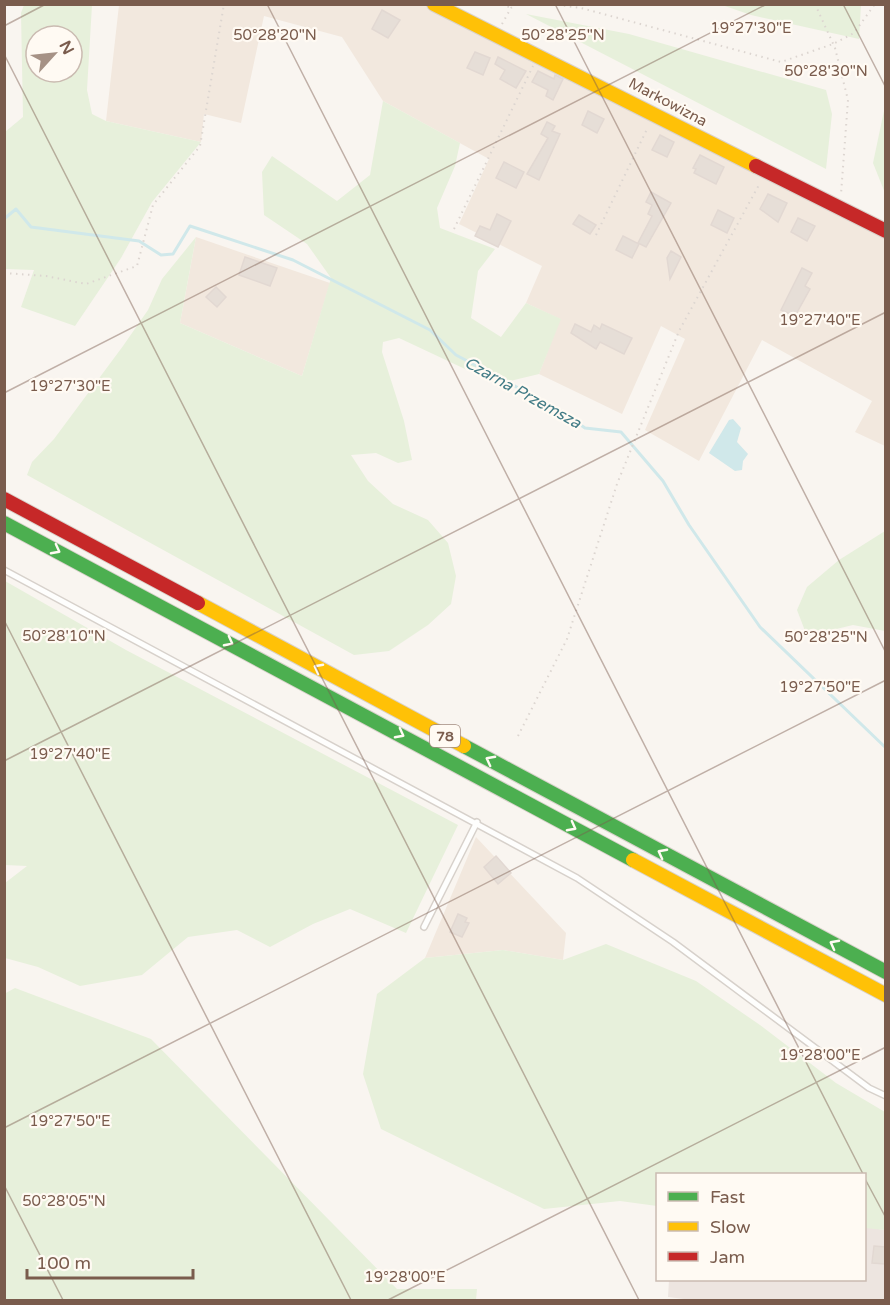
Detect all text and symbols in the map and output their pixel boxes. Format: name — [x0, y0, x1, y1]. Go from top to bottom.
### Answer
text: 19°27'30"E — [710, 19, 792, 37]
north arrow — [24, 24, 84, 84]
text: 50°28'20"N — [233, 26, 317, 44]
text: 50°28'25"N — [521, 26, 605, 44]
text: N — [55, 37, 78, 58]
text: 50°28'30"N — [784, 62, 868, 80]
street label: Markowizna — [626, 74, 710, 130]
text: 19°27'40"E — [779, 311, 861, 329]
water label: Czarna Przemsza — [461, 353, 585, 434]
text: 19°27'30"E — [29, 377, 111, 395]
one-way arrow — [50, 543, 60, 554]
text: 50°28'10"N — [22, 627, 106, 645]
text: 50°28'25"N — [784, 628, 868, 646]
one-way arrow — [222, 635, 233, 646]
one-way arrow — [314, 664, 324, 675]
text: 19°27'50"E — [779, 678, 861, 696]
road number: 78 — [430, 725, 460, 747]
one-way arrow — [394, 727, 404, 738]
text: 19°27'40"E — [29, 745, 111, 763]
one-way arrow — [486, 756, 496, 767]
one-way arrow — [565, 820, 576, 831]
one-way arrow — [657, 849, 668, 860]
one-way arrow — [830, 940, 840, 951]
text: 19°28'00"E — [779, 1046, 861, 1064]
text: 19°27'50"E — [29, 1112, 111, 1130]
legend — [656, 1173, 866, 1281]
text: Fast — [710, 1186, 745, 1208]
text: 50°28'05"N — [22, 1192, 106, 1210]
text: Slow — [710, 1216, 751, 1238]
scale bar — [27, 1242, 194, 1280]
text: Jam — [710, 1246, 745, 1268]
text: 100 m — [36, 1252, 91, 1274]
text: 19°28'00"E — [364, 1268, 446, 1286]

